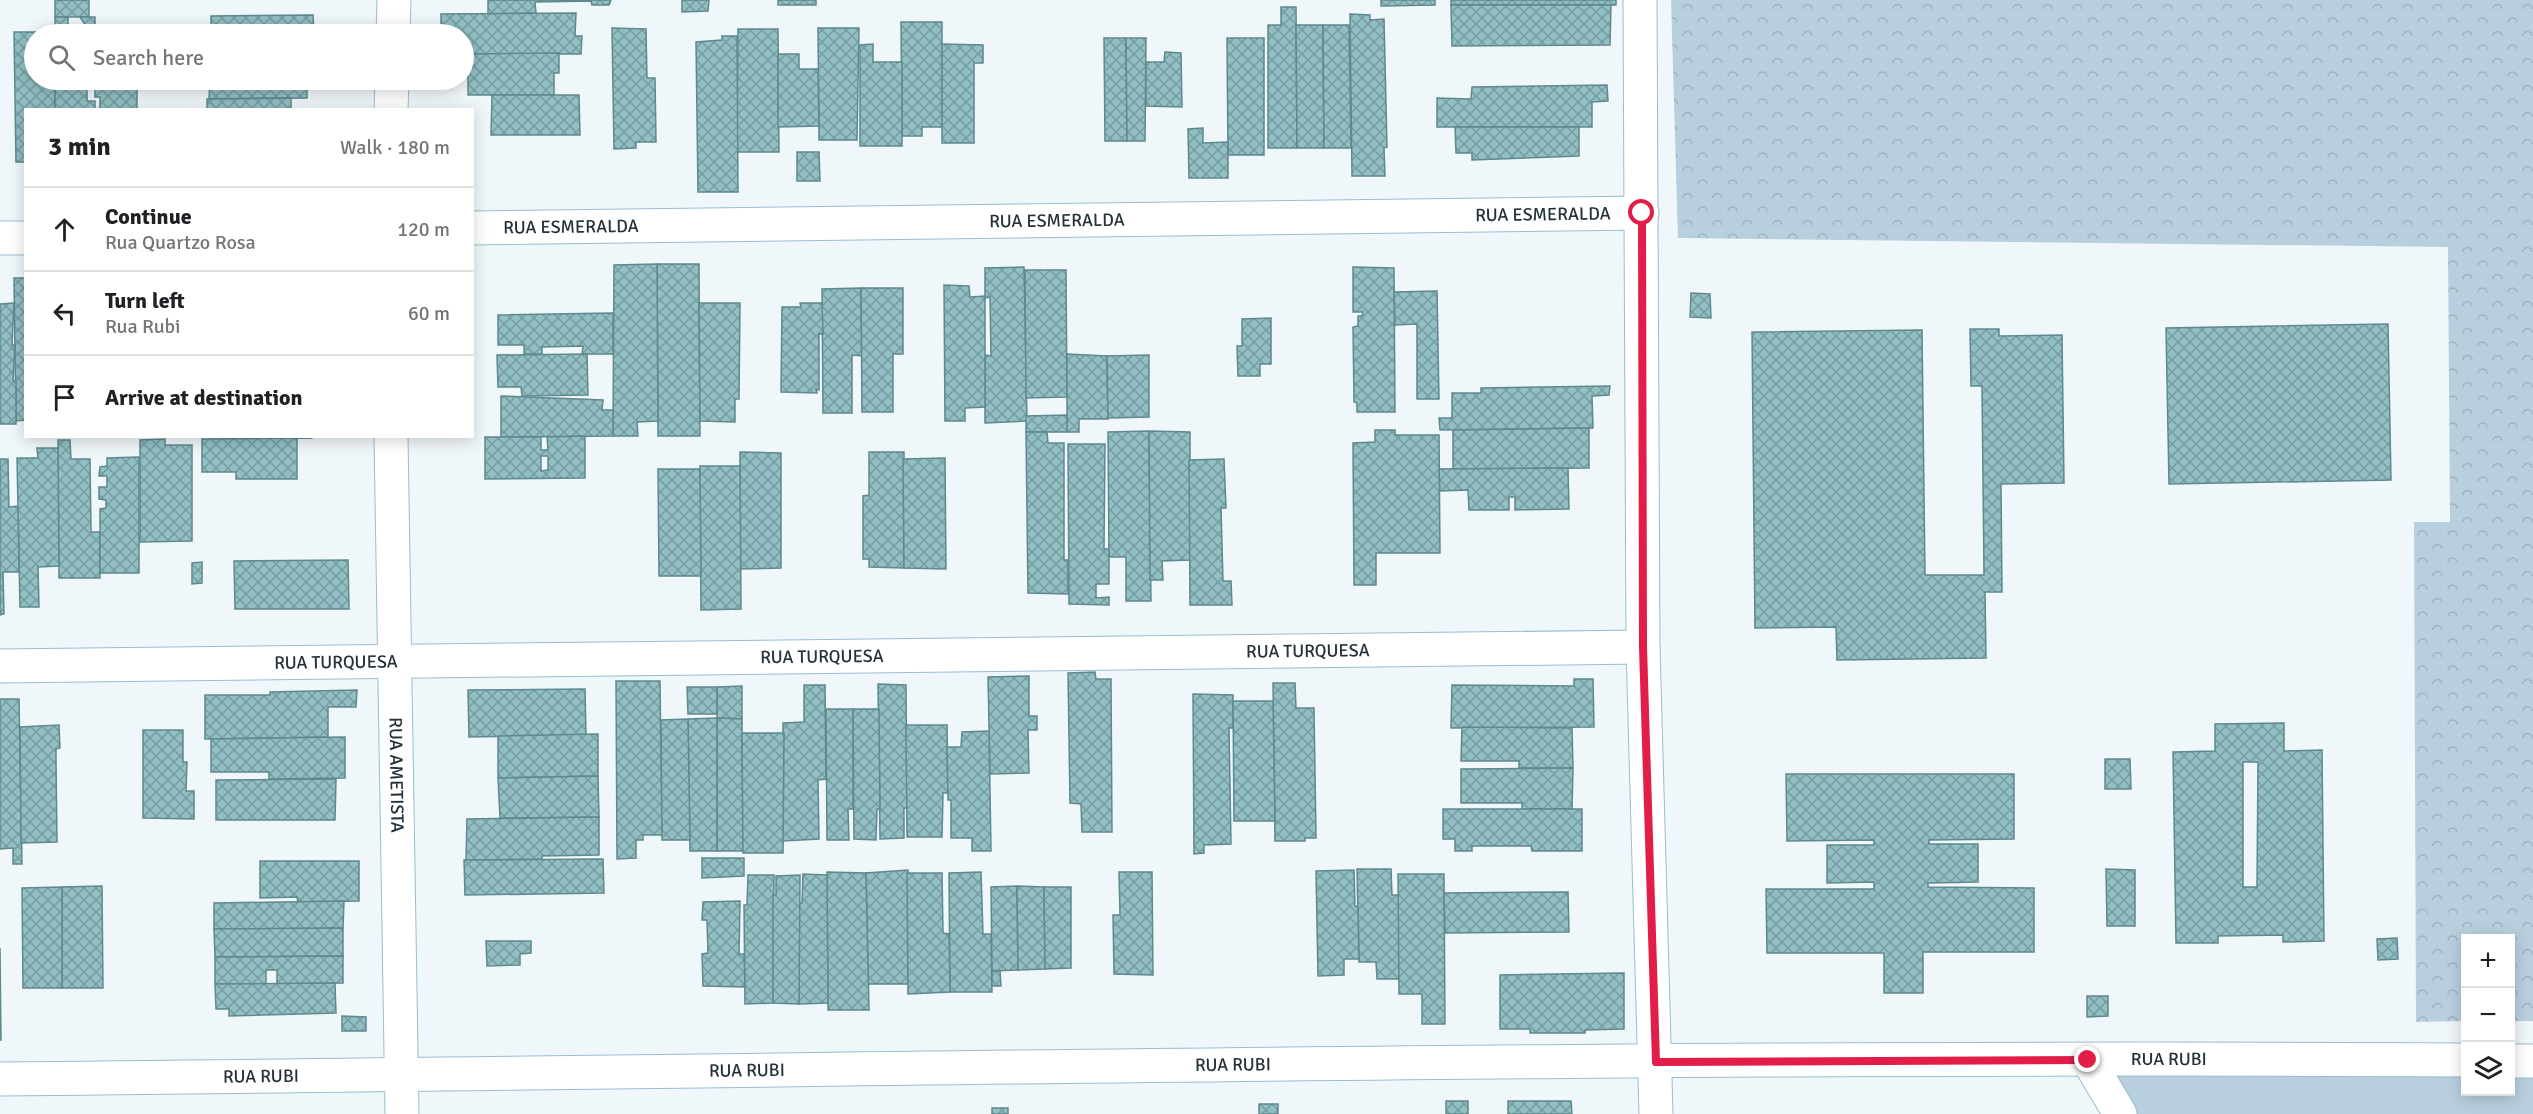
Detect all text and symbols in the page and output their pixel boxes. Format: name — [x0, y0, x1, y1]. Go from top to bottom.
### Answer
search box — [24, 24, 474, 90]
icon: search — [45, 41, 78, 74]
text: Search here — [93, 44, 204, 71]
text: 3 min — [48, 131, 111, 163]
text: Walk · 180 m — [340, 135, 450, 160]
route start — [1628, 199, 1654, 225]
street label: RUA ESMERALDA — [1475, 202, 1611, 226]
text: Continue — [105, 203, 192, 230]
street label: RUA ESMERALDA — [989, 209, 1125, 232]
icon: ahead — [48, 213, 81, 246]
street label: RUA ESMERALDA — [503, 215, 639, 239]
text: 120 m — [397, 217, 450, 242]
text: Rua Quartzo Rosa — [105, 230, 256, 255]
text: Turn left — [105, 287, 185, 314]
icon: left — [48, 297, 81, 330]
text: 60 m — [408, 301, 450, 326]
text: Rua Rubi — [105, 314, 181, 339]
icon: arrive — [48, 381, 81, 414]
text: Arrive at destination — [105, 384, 302, 411]
street label: RUA TURQUESA — [1246, 639, 1370, 663]
street label: RUA TURQUESA — [760, 645, 884, 668]
street label: RUA TURQUESA — [274, 650, 398, 674]
street label: RUA AMETISTA — [385, 717, 408, 833]
map controls — [2461, 934, 2515, 1096]
button: + — [2461, 934, 2515, 988]
button: − — [2461, 988, 2515, 1042]
button: layers — [2461, 1042, 2515, 1096]
route end — [2074, 1046, 2100, 1072]
street label: RUA RUBI — [2131, 1048, 2207, 1070]
street label: RUA RUBI — [1195, 1053, 1271, 1076]
street label: RUA RUBI — [709, 1059, 785, 1082]
street label: RUA RUBI — [223, 1065, 299, 1088]

